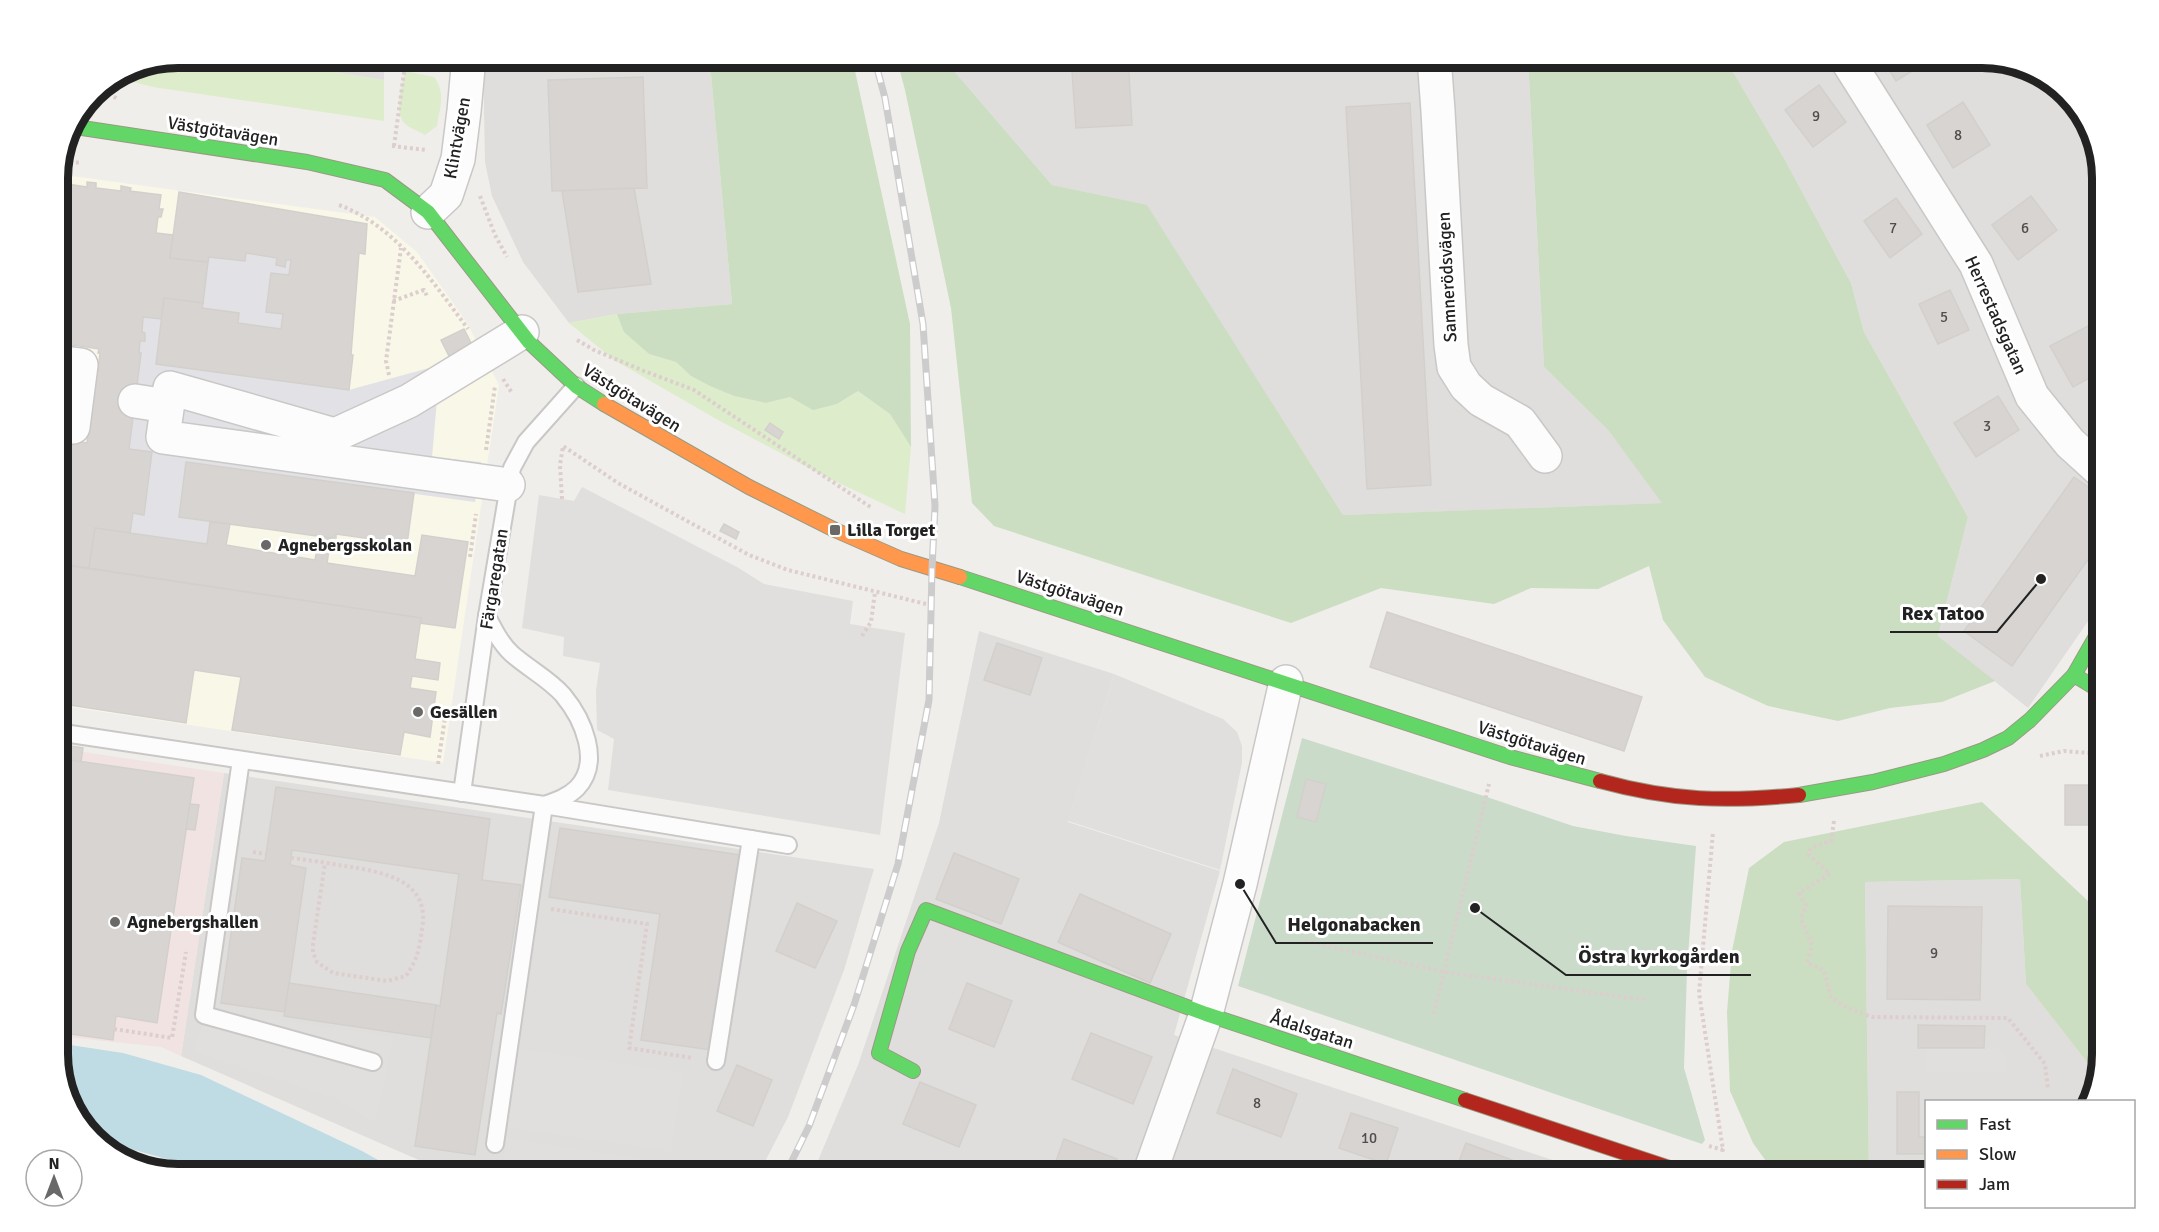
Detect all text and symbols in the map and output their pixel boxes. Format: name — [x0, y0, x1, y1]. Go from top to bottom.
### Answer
street label: Klintvägen — [439, 95, 475, 181]
house number: 9 — [1812, 107, 1820, 125]
street label: Västgötavägen — [166, 111, 280, 151]
house number: 8 — [1954, 126, 1962, 144]
street label: Samnerödsvägen — [1433, 211, 1461, 343]
house number: 7 — [1889, 219, 1897, 237]
house number: 6 — [2021, 219, 2029, 237]
street label: Herrestadsgatan — [1960, 252, 2032, 378]
house number: 5 — [1940, 308, 1948, 326]
street label: Västgötavägen — [579, 359, 685, 437]
house number: 3 — [1983, 417, 1991, 435]
place label: Lilla Torget — [847, 519, 935, 541]
marker: Lilla Torget — [828, 523, 842, 537]
street label: Färgaregatan — [475, 527, 513, 631]
place label: Agnebergsskolan — [278, 534, 412, 556]
marker: Agnebergsskolan — [259, 538, 273, 552]
street label: Västgötavägen — [1013, 565, 1127, 621]
callout: Rex Tatoo — [1890, 594, 1997, 632]
text: Rex Tatoo — [1901, 601, 1985, 626]
place label: Gesällen — [430, 701, 498, 723]
marker: Gesällen — [411, 705, 425, 719]
street label: Västgötavägen — [1475, 716, 1589, 770]
callout: Helgonabacken — [1276, 905, 1433, 943]
place label: Agnebergshallen — [127, 911, 259, 933]
text: Helgonabacken — [1287, 912, 1421, 937]
marker: Agnebergshallen — [108, 915, 122, 929]
callout: Östra kyrkogården — [1566, 937, 1751, 975]
text: Östra kyrkogården — [1578, 944, 1740, 969]
house number: 9 — [1930, 944, 1938, 962]
street label: Ådalsgatan — [1268, 1006, 1356, 1054]
house number: 8 — [1253, 1094, 1261, 1112]
legend — [1925, 1100, 2135, 1208]
text: Fast — [1979, 1113, 2011, 1135]
house number: 10 — [1361, 1129, 1377, 1147]
text: Slow — [1979, 1143, 2016, 1165]
north arrow — [24, 1148, 84, 1208]
text: N — [48, 1154, 60, 1174]
text: Jam — [1979, 1173, 2010, 1195]

